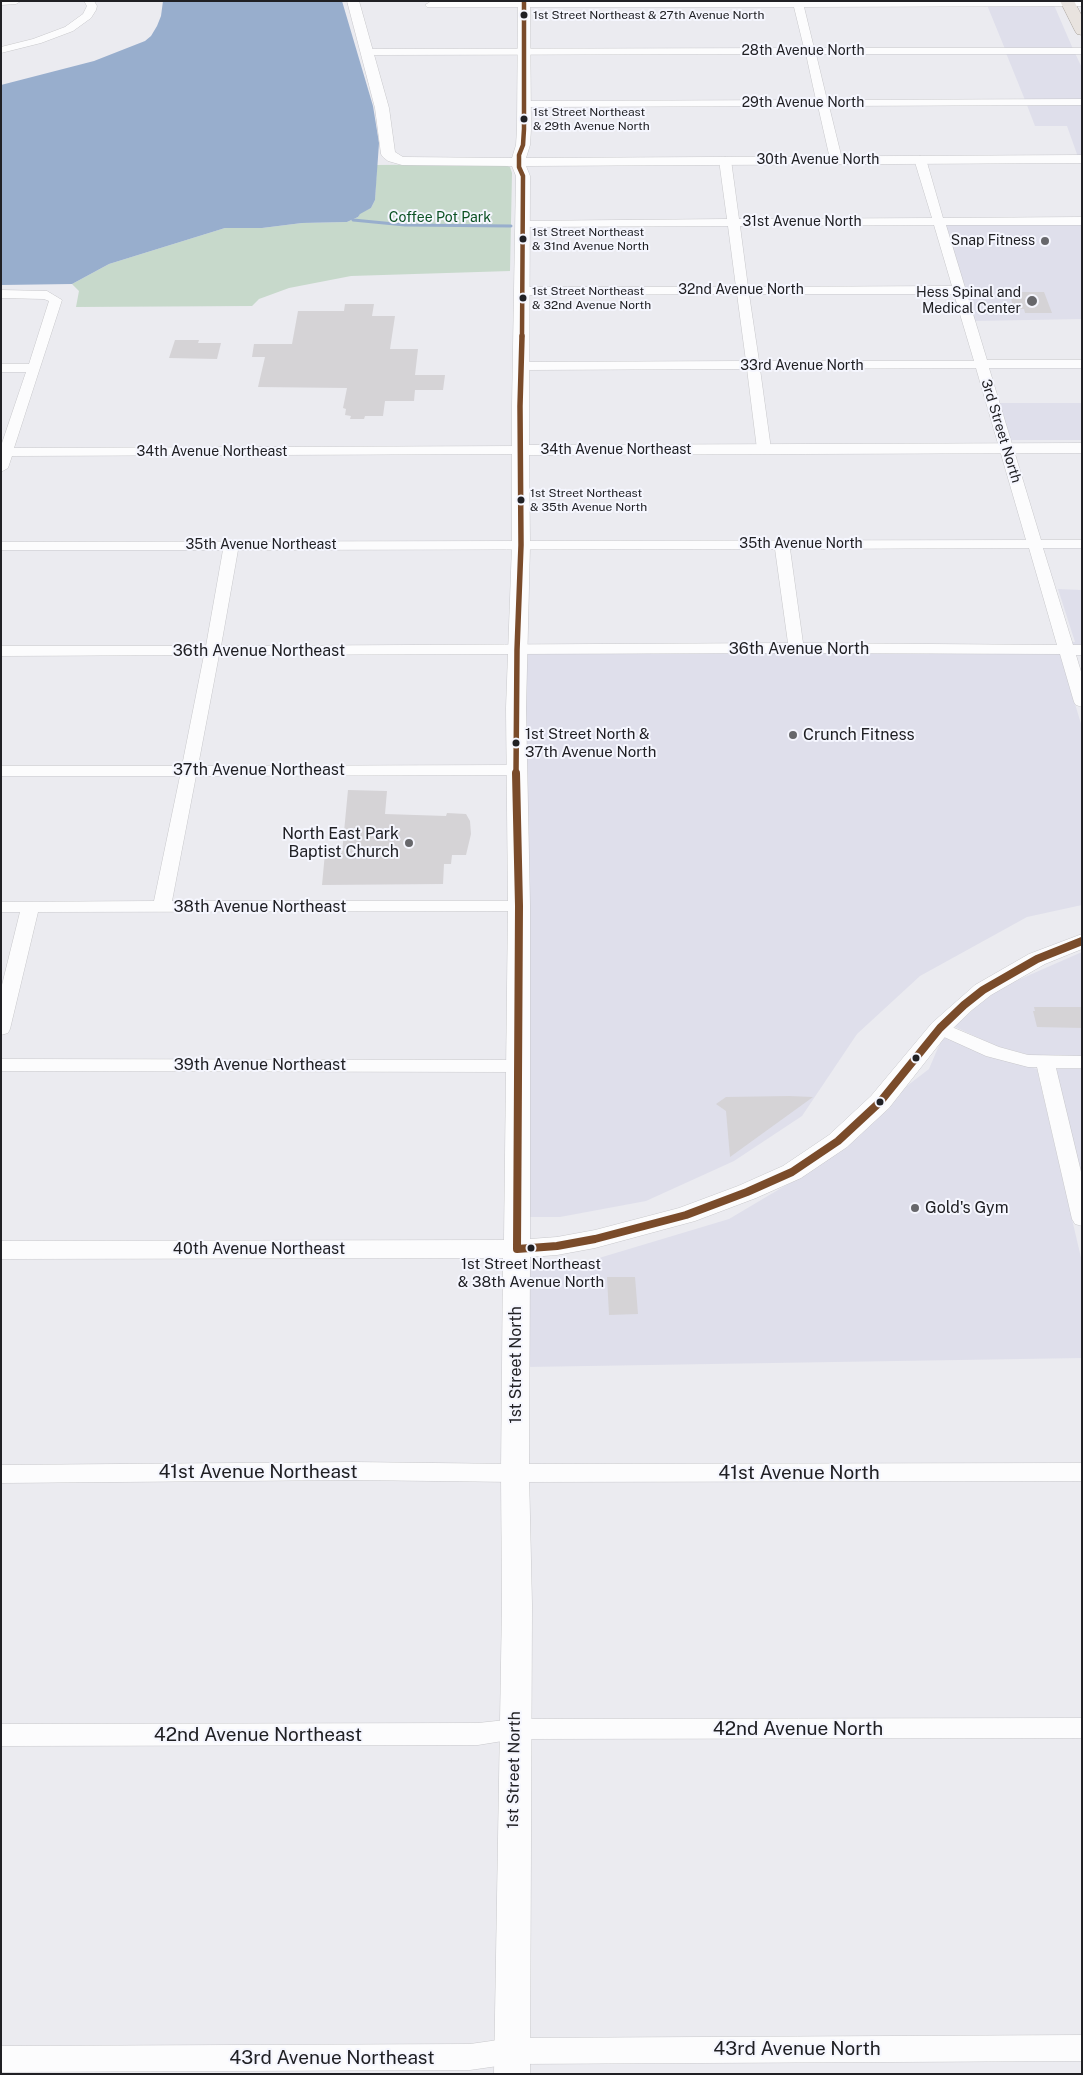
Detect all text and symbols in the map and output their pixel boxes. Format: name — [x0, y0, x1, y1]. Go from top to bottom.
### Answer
place label: 1st Street Northeast & 27th Avenue North — [533, 8, 764, 22]
marker: 1st Street Northeast & 27th Avenue North — [519, 10, 529, 20]
street label: 28th Avenue North — [742, 43, 864, 59]
street label: 29th Avenue North — [742, 95, 864, 111]
place label: 1st Street Northeast & 29th Avenue North — [533, 105, 650, 133]
marker: 1st Street Northeast & 29th Avenue North — [519, 114, 529, 124]
street label: 30th Avenue North — [757, 152, 879, 168]
park label: Coffee Pot Park — [389, 210, 491, 226]
street label: 31st Avenue North — [743, 214, 861, 230]
place label: 1st Street Northeast & 31nd Avenue North — [532, 225, 649, 253]
place label: Snap Fitness — [951, 233, 1035, 249]
marker: 1st Street Northeast & 31nd Avenue North — [518, 234, 528, 244]
marker: Snap Fitness — [1039, 235, 1051, 247]
street label: 32nd Avenue North — [678, 282, 804, 298]
place label: 1st Street Northeast & 32nd Avenue North — [532, 284, 651, 312]
place label: Hess Spinal and Medical Center — [916, 285, 1021, 318]
marker: 1st Street Northeast & 32nd Avenue North — [518, 293, 528, 303]
marker: Hess Spinal and Medical Center — [1025, 294, 1039, 308]
street label: 33rd Avenue North — [740, 358, 864, 374]
street label: 3rd Street North — [977, 377, 1025, 485]
street label: 34th Avenue Northeast — [540, 442, 692, 458]
street label: 34th Avenue Northeast — [136, 444, 288, 460]
place label: 1st Street Northeast & 35th Avenue North — [530, 486, 647, 514]
marker: 1st Street Northeast & 35th Avenue North — [516, 495, 526, 505]
street label: 35th Avenue North — [739, 536, 863, 552]
street label: 35th Avenue Northeast — [185, 537, 337, 553]
street label: 36th Avenue North — [729, 639, 869, 659]
street label: 36th Avenue Northeast — [173, 641, 345, 661]
place label: 1st Street North & 37th Avenue North — [525, 725, 656, 760]
place label: Crunch Fitness — [803, 725, 915, 745]
marker: Crunch Fitness — [787, 729, 799, 741]
marker: 1st Street North & 37th Avenue North — [511, 738, 521, 748]
street label: 37th Avenue Northeast — [173, 760, 345, 780]
place label: North East Park Baptist Church — [282, 824, 399, 862]
marker: North East Park Baptist Church — [403, 837, 415, 849]
street label: 38th Avenue Northeast — [174, 897, 346, 917]
unlabelled marker — [911, 1053, 921, 1063]
street label: 39th Avenue Northeast — [174, 1055, 346, 1075]
unlabelled marker — [875, 1097, 885, 1107]
place label: Gold's Gym — [925, 1198, 1009, 1218]
marker: Gold's Gym — [909, 1202, 921, 1214]
street label: 40th Avenue Northeast — [173, 1239, 345, 1259]
marker: 1st Street Northeast & 38th Avenue North — [526, 1243, 536, 1253]
place label: 1st Street Northeast & 38th Avenue North — [458, 1255, 604, 1290]
street label: 1st Street North — [506, 1306, 526, 1424]
street label: 41st Avenue Northeast — [158, 1461, 358, 1483]
street label: 41st Avenue North — [718, 1462, 880, 1484]
street label: 1st Street North — [503, 1711, 525, 1829]
street label: 42nd Avenue North — [713, 1718, 883, 1740]
street label: 42nd Avenue Northeast — [154, 1724, 362, 1746]
street label: 43rd Avenue North — [713, 2038, 881, 2060]
street label: 43rd Avenue Northeast — [229, 2047, 435, 2069]

